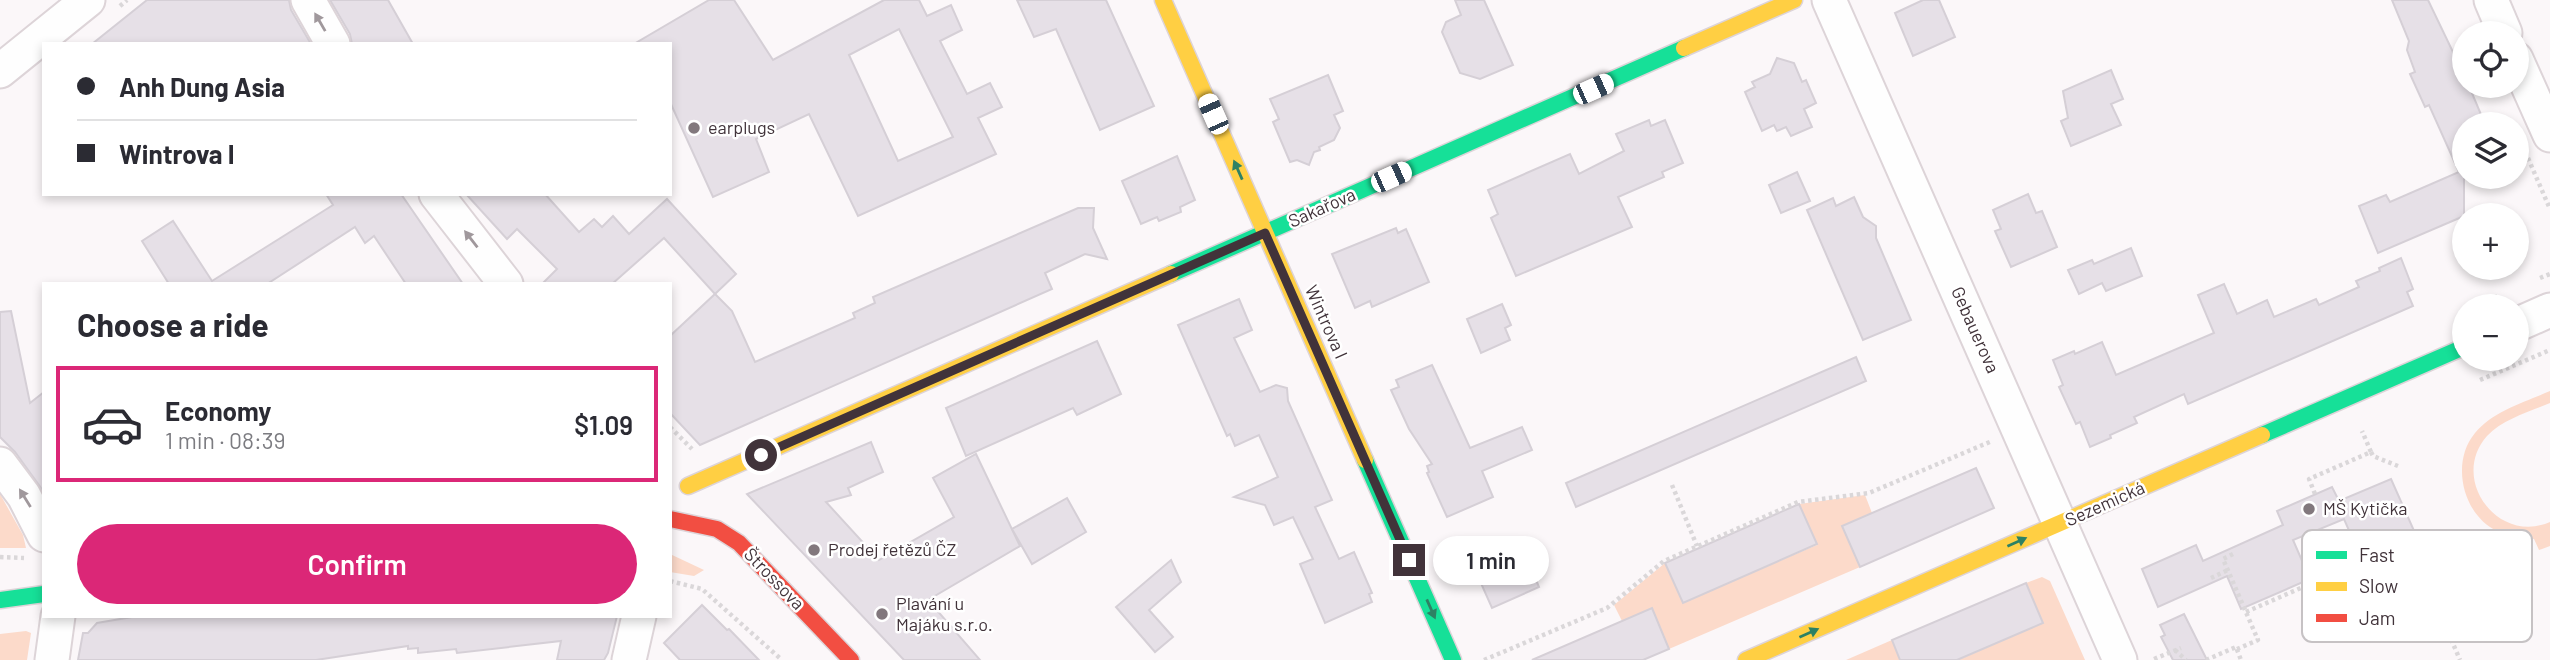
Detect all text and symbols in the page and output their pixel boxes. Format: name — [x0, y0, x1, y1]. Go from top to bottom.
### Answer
one-way arrow — [314, 12, 326, 32]
map controls — [2452, 21, 2529, 371]
button: locate — [2452, 21, 2529, 98]
text: Anh Dung Asia — [119, 71, 285, 102]
car — [1570, 71, 1617, 107]
car — [1195, 91, 1232, 137]
button: layers — [2452, 112, 2529, 189]
place label: earplugs — [708, 116, 775, 138]
marker: earplugs — [686, 120, 702, 136]
text: Wintrova I — [119, 138, 235, 169]
one-way arrow — [1232, 159, 1243, 180]
car — [1368, 159, 1415, 195]
street label: Sakařova — [1285, 183, 1359, 232]
button: + — [2452, 203, 2529, 280]
one-way arrow — [464, 230, 478, 248]
street label: Wintrova I — [1301, 281, 1353, 362]
street label: Gebauerova — [1947, 283, 2005, 376]
button: − — [2452, 294, 2529, 371]
text: Choose a ride — [77, 305, 269, 343]
icon: car — [81, 393, 144, 456]
text: Economy — [165, 395, 271, 426]
text: $1.09 — [574, 409, 633, 440]
text: 1 min · 08:39 — [165, 426, 286, 454]
route start — [745, 439, 777, 471]
street label: Sezemická — [2061, 476, 2148, 530]
one-way arrow — [18, 488, 31, 508]
place label: MŠ Kytička — [2323, 497, 2407, 519]
marker: MŠ Kytička — [2301, 501, 2317, 517]
button: Confirm — [77, 524, 637, 604]
legend — [2302, 530, 2532, 642]
callout: 1 min — [1434, 536, 1549, 584]
one-way arrow — [2007, 536, 2027, 548]
place label: Prodej řetězů ČZ — [828, 538, 956, 560]
marker: Prodej řetězů ČZ — [806, 542, 822, 558]
street label: Štrossova — [740, 543, 810, 614]
text: Fast — [2359, 543, 2395, 566]
route end — [1393, 544, 1425, 576]
text: 1 min — [1466, 546, 1516, 574]
text: Slow — [2359, 574, 2398, 597]
place label: Plavání u Majáku s.r.o. — [896, 592, 993, 635]
one-way arrow — [1425, 599, 1437, 619]
marker: Plavání u Majáku s.r.o. — [874, 606, 890, 622]
text: Jam — [2359, 606, 2395, 629]
one-way arrow — [1798, 627, 1819, 638]

